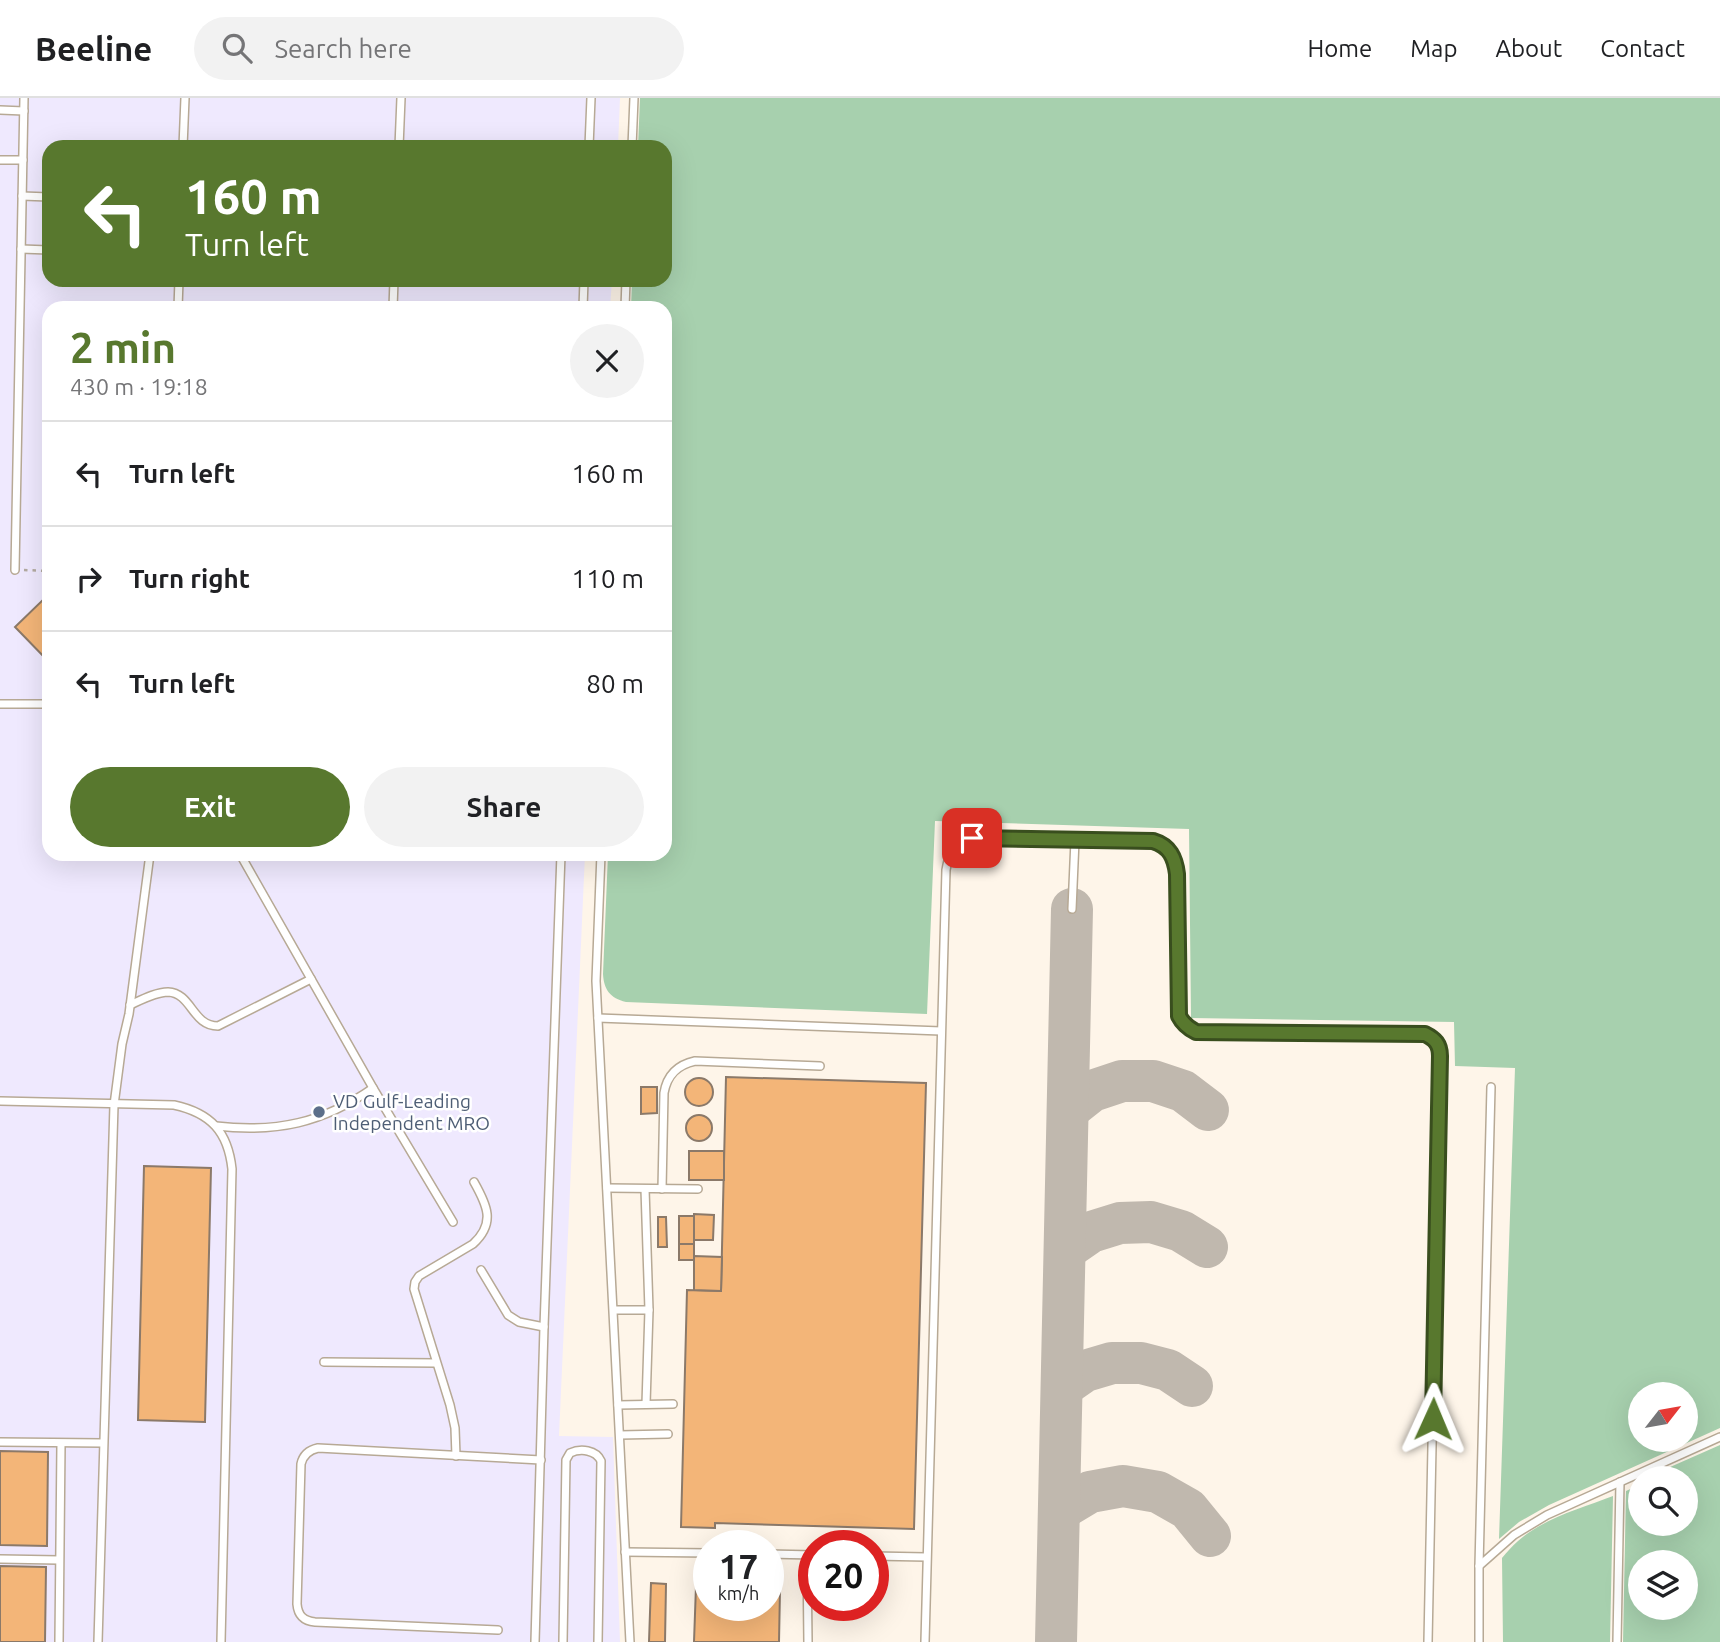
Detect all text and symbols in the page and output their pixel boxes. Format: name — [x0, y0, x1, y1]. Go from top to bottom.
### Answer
search box — [194, 17, 684, 80]
icon: search — [218, 29, 256, 67]
text: Beeline — [35, 30, 152, 67]
text: Search here — [274, 34, 412, 63]
text: Home — [1307, 35, 1372, 62]
text: Map — [1410, 35, 1457, 62]
text: About — [1495, 35, 1562, 62]
text: Contact — [1600, 35, 1685, 62]
icon: left — [70, 168, 161, 259]
text: 160 m — [185, 168, 322, 223]
text: Turn left — [185, 226, 309, 262]
text: 2 min — [70, 324, 176, 371]
button: close — [570, 324, 644, 398]
text: 430 m · 19:18 — [70, 374, 208, 399]
icon: left — [70, 455, 108, 493]
text: Turn left — [129, 459, 235, 488]
text: 160 m — [572, 459, 644, 488]
icon: right — [70, 560, 108, 598]
text: Turn right — [129, 564, 250, 593]
text: 110 m — [572, 564, 644, 593]
icon: left — [70, 665, 108, 703]
text: Turn left — [129, 669, 235, 698]
text: 80 m — [586, 669, 644, 698]
button: Exit — [70, 767, 350, 847]
button: Share — [364, 767, 644, 847]
pin — [942, 808, 1002, 868]
icon: arrive — [953, 819, 991, 857]
place label: VD Gulf-Leading Independent MRO — [333, 1090, 490, 1134]
marker: VD Gulf-Leading Independent MRO — [311, 1104, 327, 1120]
position arrow — [1396, 1382, 1470, 1456]
north arrow — [1628, 1382, 1698, 1452]
map controls — [1628, 1382, 1698, 1620]
button: search — [1628, 1466, 1698, 1536]
speed limit sign: 20 — [798, 1530, 889, 1621]
text: 17 — [719, 1546, 758, 1586]
button: layers — [1628, 1550, 1698, 1620]
text: km/h — [718, 1583, 759, 1603]

